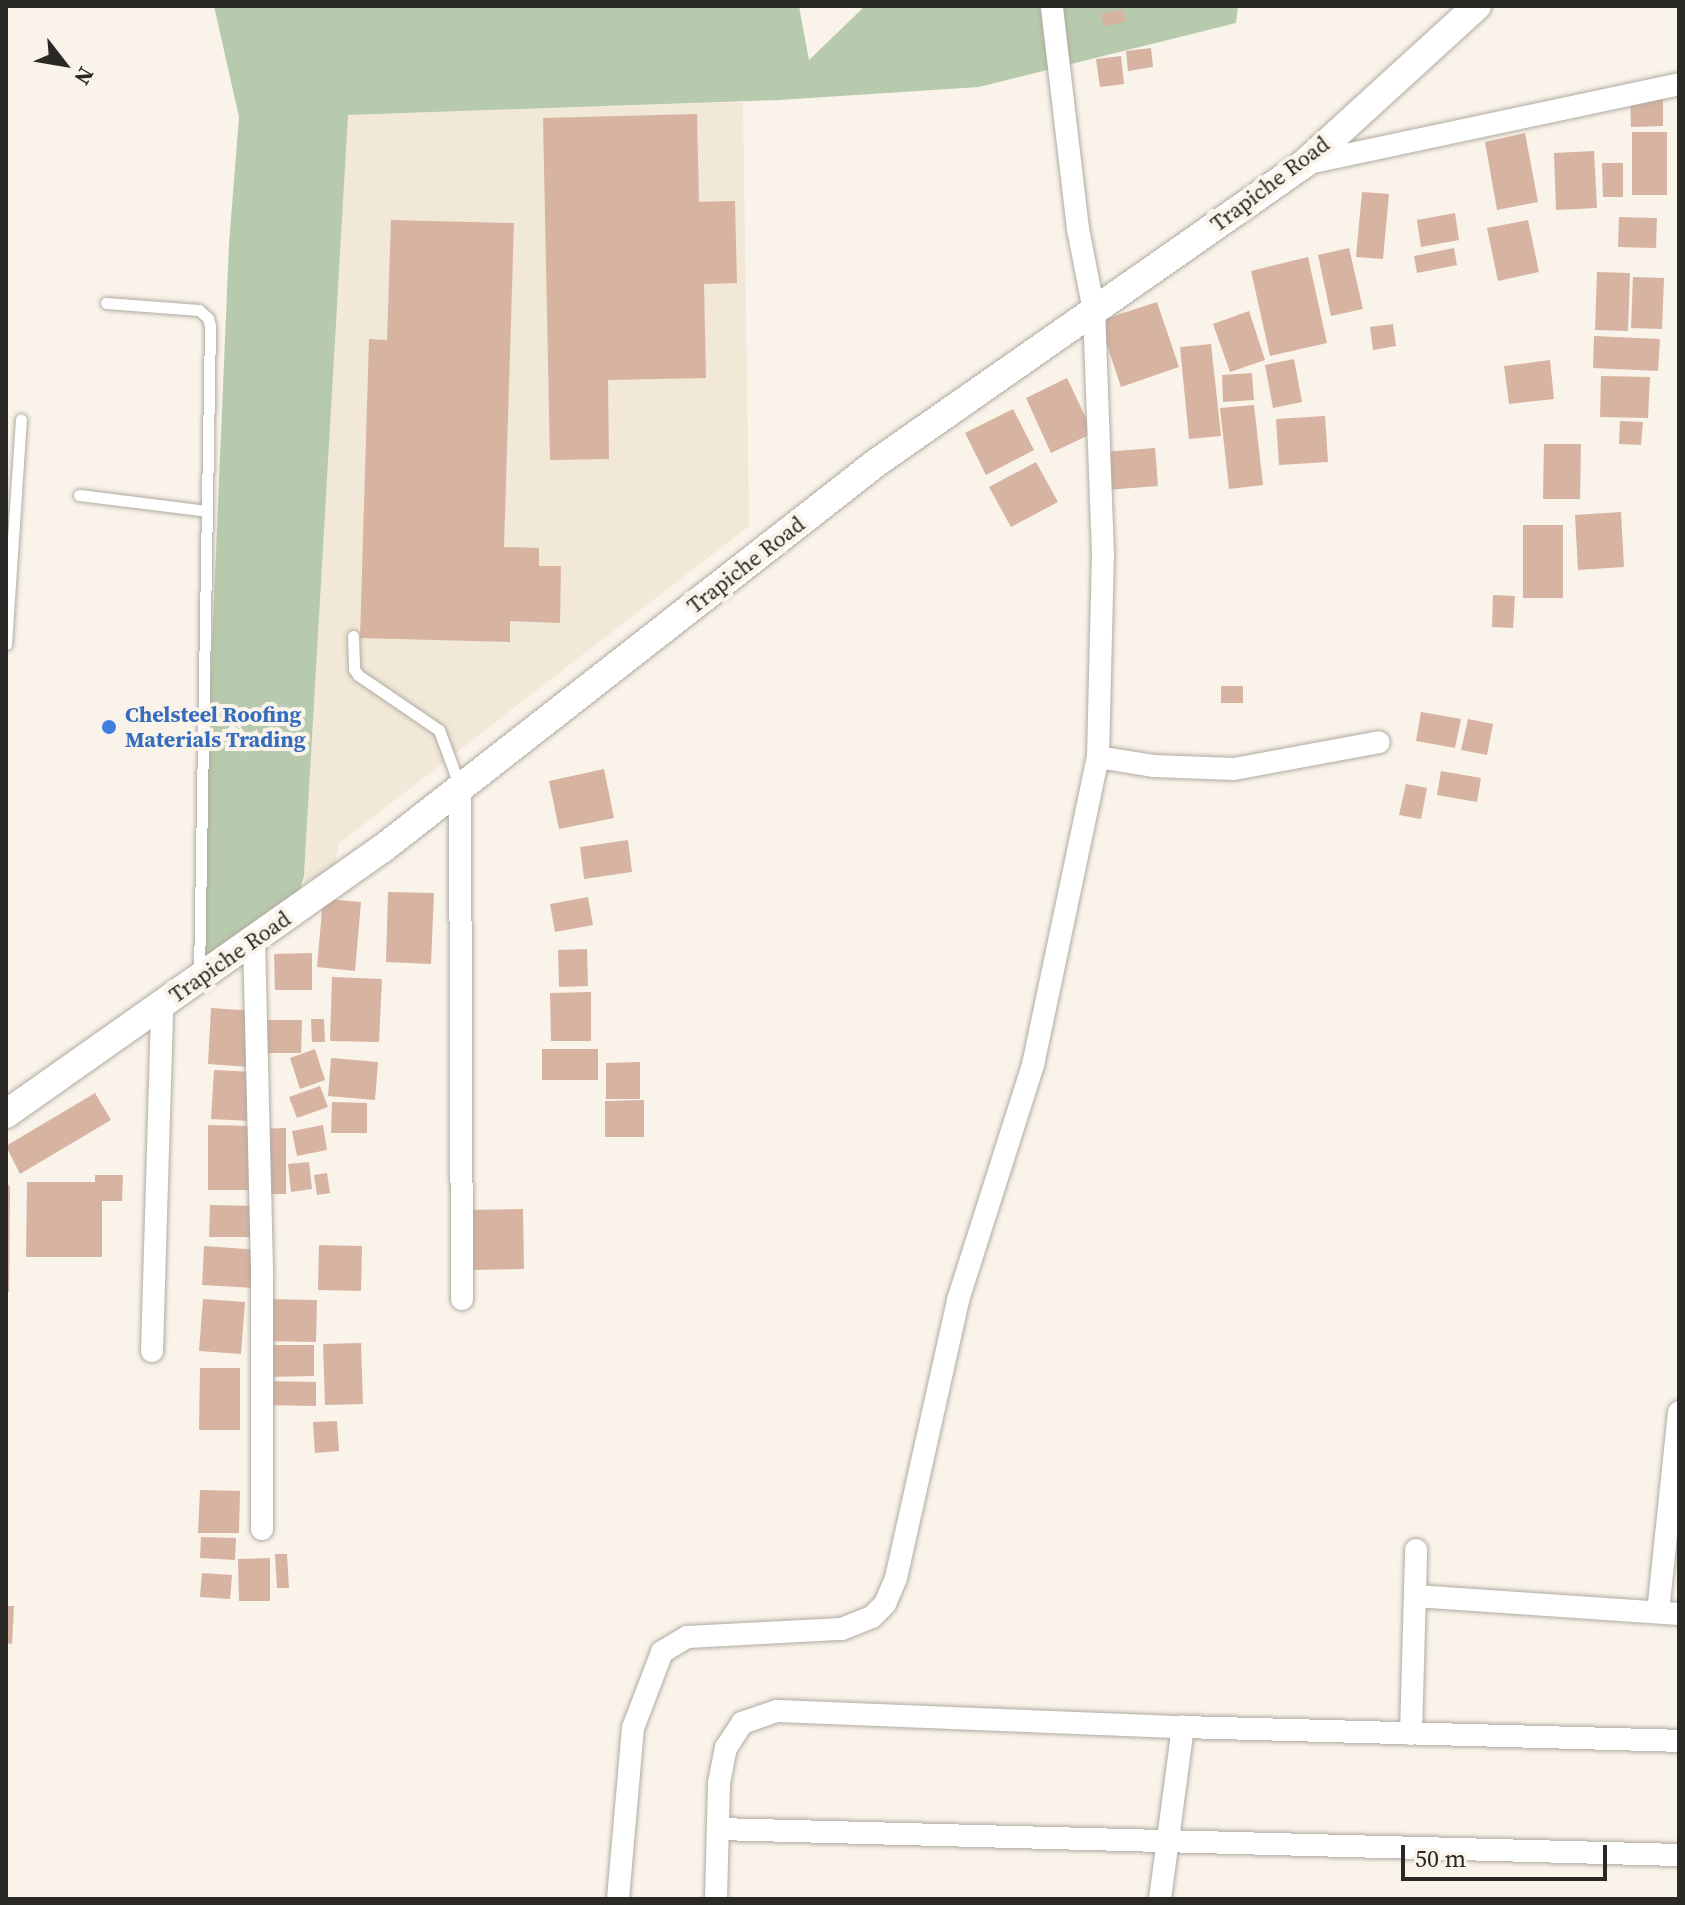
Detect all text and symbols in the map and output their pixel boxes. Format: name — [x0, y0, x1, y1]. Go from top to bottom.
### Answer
north arrow — [24, 24, 104, 104]
text: N — [68, 62, 102, 91]
street label: Trapiche Road — [1205, 131, 1335, 237]
street label: Trapiche Road — [682, 511, 810, 619]
place label: Chelsteel Roofing Materials Trading — [125, 701, 306, 752]
marker: Chelsteel Roofing Materials Trading — [100, 718, 118, 736]
street label: Trapiche Road — [164, 906, 296, 1008]
scale bar — [1405, 1829, 1611, 1879]
text: 50 m — [1415, 1842, 1466, 1875]

